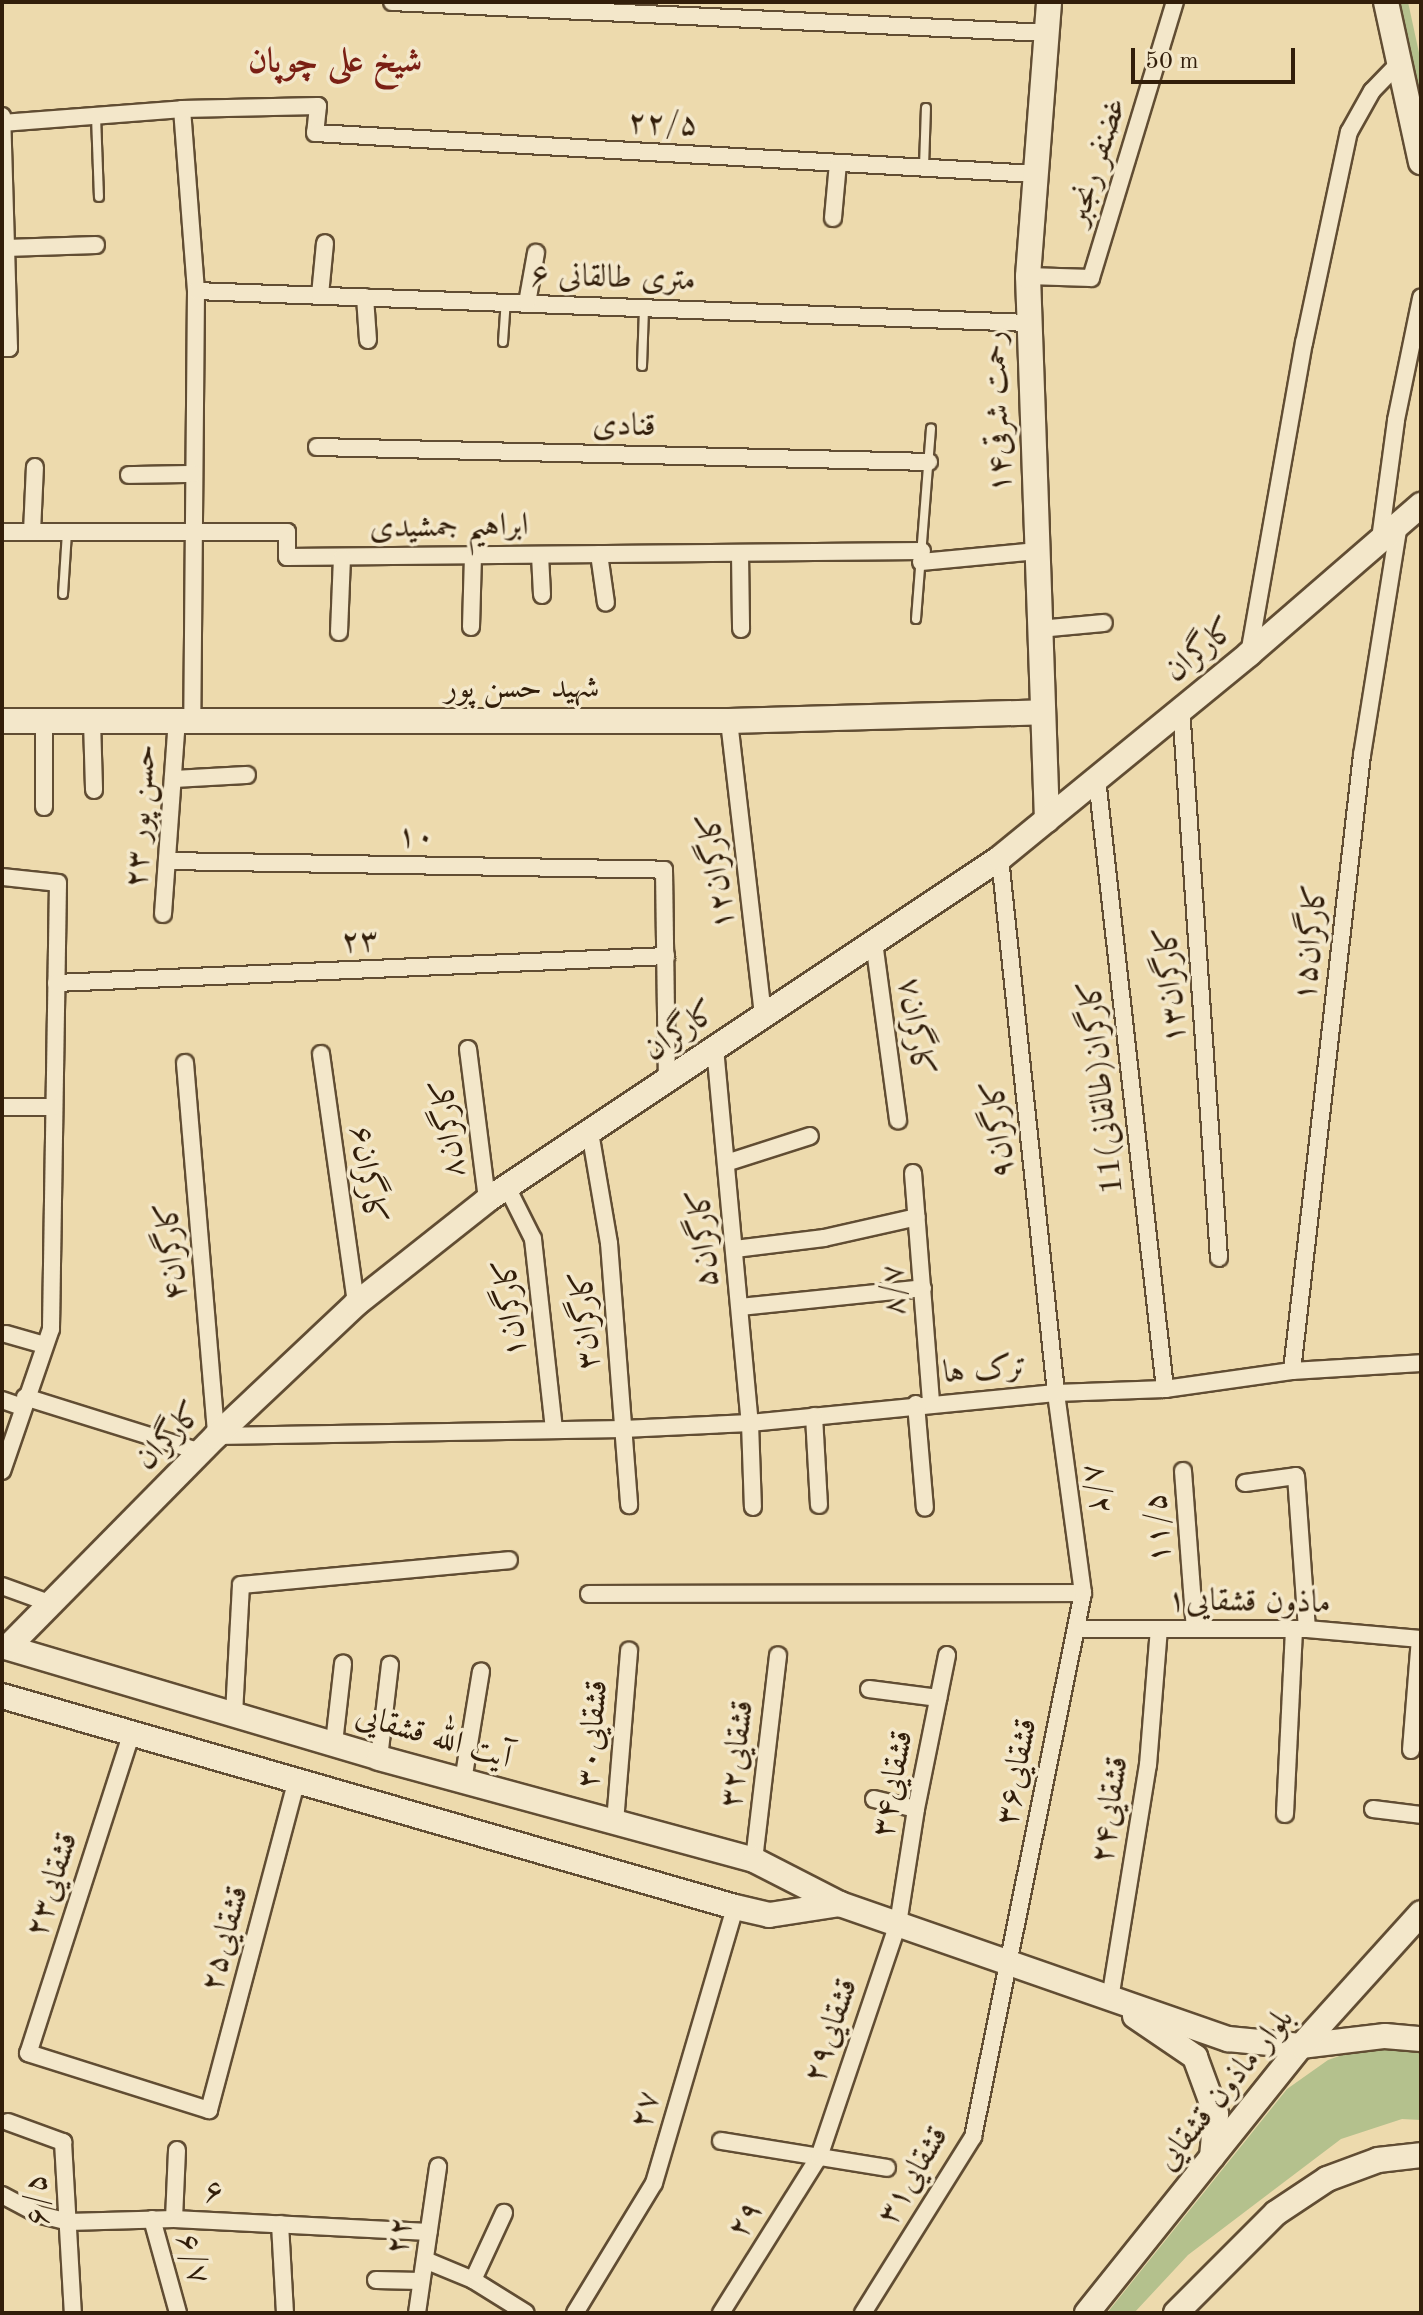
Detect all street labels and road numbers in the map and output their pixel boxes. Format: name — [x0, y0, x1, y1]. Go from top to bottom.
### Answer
street label: غضنفر رنجبر — [1059, 93, 1137, 231]
street label: ۲۲/۵ — [627, 104, 699, 146]
street label: ۶ متری طالقانی — [530, 257, 696, 301]
street label: ۱۴رحمت شرقی — [977, 330, 1021, 494]
street label: قنادی — [592, 407, 656, 447]
street label: ابراهیم جمشیدی — [369, 507, 529, 549]
street label: کارگران — [1158, 611, 1244, 691]
street label: شهید حسن پور — [444, 670, 600, 708]
street label: ۲۳ حسن پور — [118, 743, 166, 889]
street label: ۱۲کارگران — [692, 810, 744, 932]
street label: ۱۰ — [397, 818, 435, 858]
street label: ۱۵کارگران — [1287, 882, 1337, 1004]
street label: ۲۳ — [340, 922, 380, 962]
street label: کارگران۱۳ — [1149, 925, 1195, 1045]
street label: کارگران۷ — [888, 975, 940, 1079]
street label: 11کارگران(طالقانی) — [1073, 978, 1133, 1196]
street label: کارگران — [637, 994, 725, 1070]
street label: کارگران۸ — [425, 1076, 475, 1180]
street label: کارگران۹ — [976, 1078, 1024, 1180]
street label: ۶کارگران — [340, 1123, 392, 1227]
street label: کارگران۵ — [682, 1187, 728, 1289]
street label: کارگران۴ — [150, 1200, 196, 1302]
street label: ۱کارگران — [488, 1257, 536, 1359]
street label: ۸/۷ — [874, 1263, 916, 1317]
street label: کارگران۳ — [564, 1269, 610, 1371]
street label: ترک ها — [941, 1348, 1029, 1394]
street label: کارگران — [128, 1395, 212, 1479]
street label: ۸/۲ — [1074, 1461, 1120, 1517]
street label: ۱۱/۵ — [1137, 1491, 1181, 1565]
street label: ماذون قشقایی۱ — [1167, 1582, 1331, 1624]
street label: قشقایی۳۰ — [570, 1679, 618, 1789]
street label: آیت الله قشقایی — [351, 1697, 515, 1779]
street label: قشقایی۳۲ — [712, 1698, 764, 1810]
street label: قشقایی۳۶ — [989, 1715, 1047, 1829]
street label: قشقایی۳۴ — [865, 1727, 923, 1841]
street label: قشقایی۲۴ — [1084, 1754, 1138, 1866]
street label: قشقایی۲۳ — [18, 1828, 88, 1942]
street label: قشقایی۲۵ — [193, 1882, 259, 1996]
street label: قشقایی۲۹ — [796, 1974, 868, 2088]
street label: بلوار ماذون قشقایی — [1149, 2001, 1303, 2179]
street label: ۲۷ — [622, 2087, 670, 2133]
street label: ۳۱قشقایی — [870, 2120, 958, 2232]
street label: ۶/۵ — [17, 2173, 59, 2227]
street label: ۶ — [204, 2173, 224, 2213]
street label: ۲۹ — [720, 2194, 772, 2246]
street label: ۲۲ — [378, 2215, 422, 2257]
street label: ۶/۷ — [166, 2229, 218, 2289]

